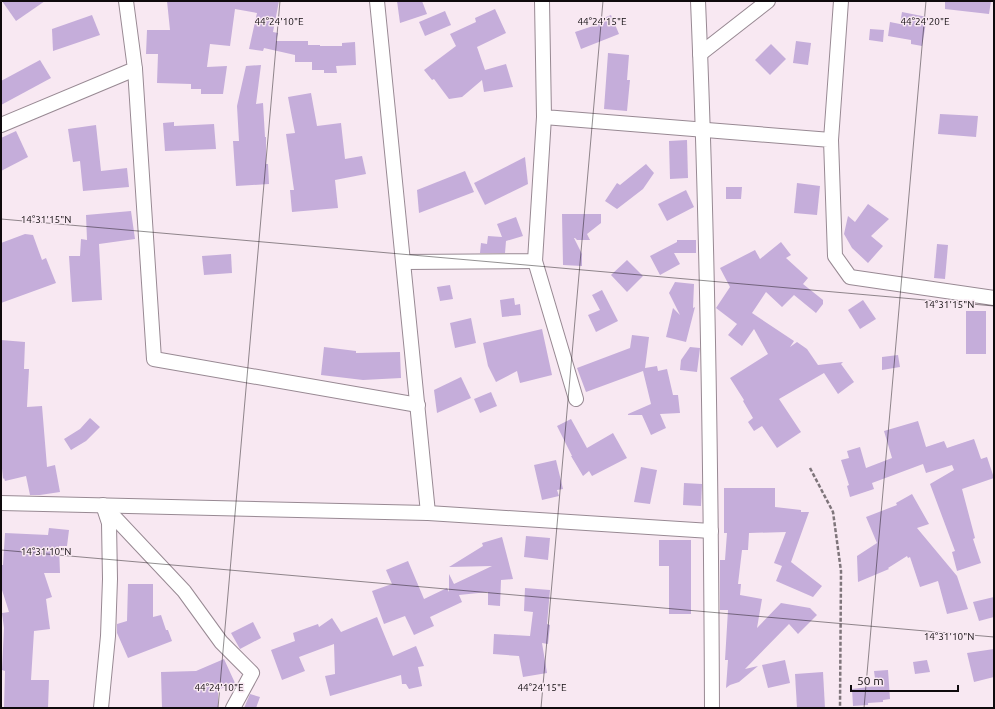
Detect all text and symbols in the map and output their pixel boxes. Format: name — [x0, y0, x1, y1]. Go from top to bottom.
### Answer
text: 44°24'10"E — [254, 16, 304, 27]
text: 44°24'15"E — [577, 16, 627, 27]
text: 44°24'20"E — [900, 16, 950, 27]
text: 14°31'15"N — [21, 214, 71, 225]
text: 14°31'15"N — [924, 299, 974, 310]
text: 14°31'10"N — [21, 546, 71, 557]
text: 14°31'10"N — [924, 631, 974, 642]
scale bar — [851, 667, 958, 693]
text: 50 m — [857, 674, 884, 687]
text: 44°24'10"E — [194, 682, 244, 693]
text: 44°24'15"E — [517, 682, 567, 693]

